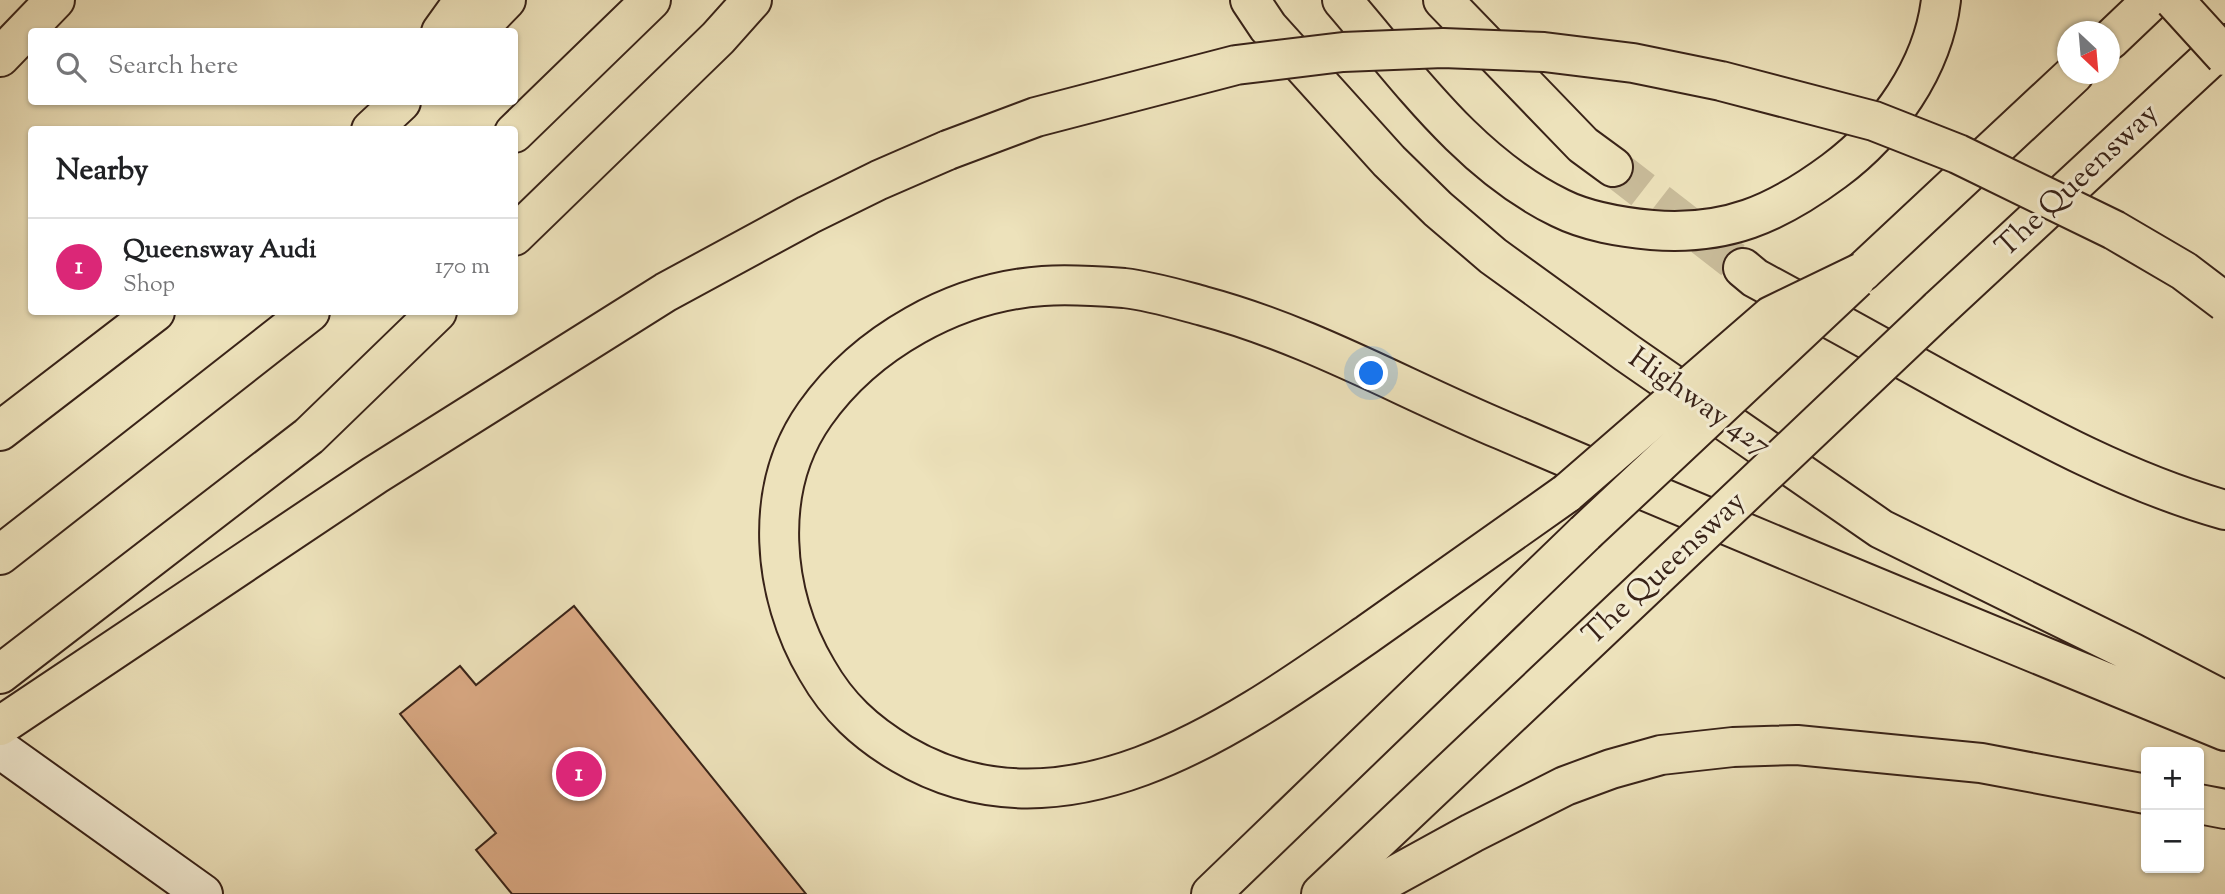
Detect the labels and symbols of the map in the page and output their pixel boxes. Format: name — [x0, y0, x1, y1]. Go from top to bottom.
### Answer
north arrow — [2057, 21, 2120, 84]
street label: The Queensway — [1987, 94, 2169, 268]
street label: Highway 427 — [1619, 338, 1779, 468]
your location — [1354, 356, 1388, 390]
street label: The Queensway — [1574, 482, 1756, 656]
pin: 1 — [556, 748, 602, 800]

